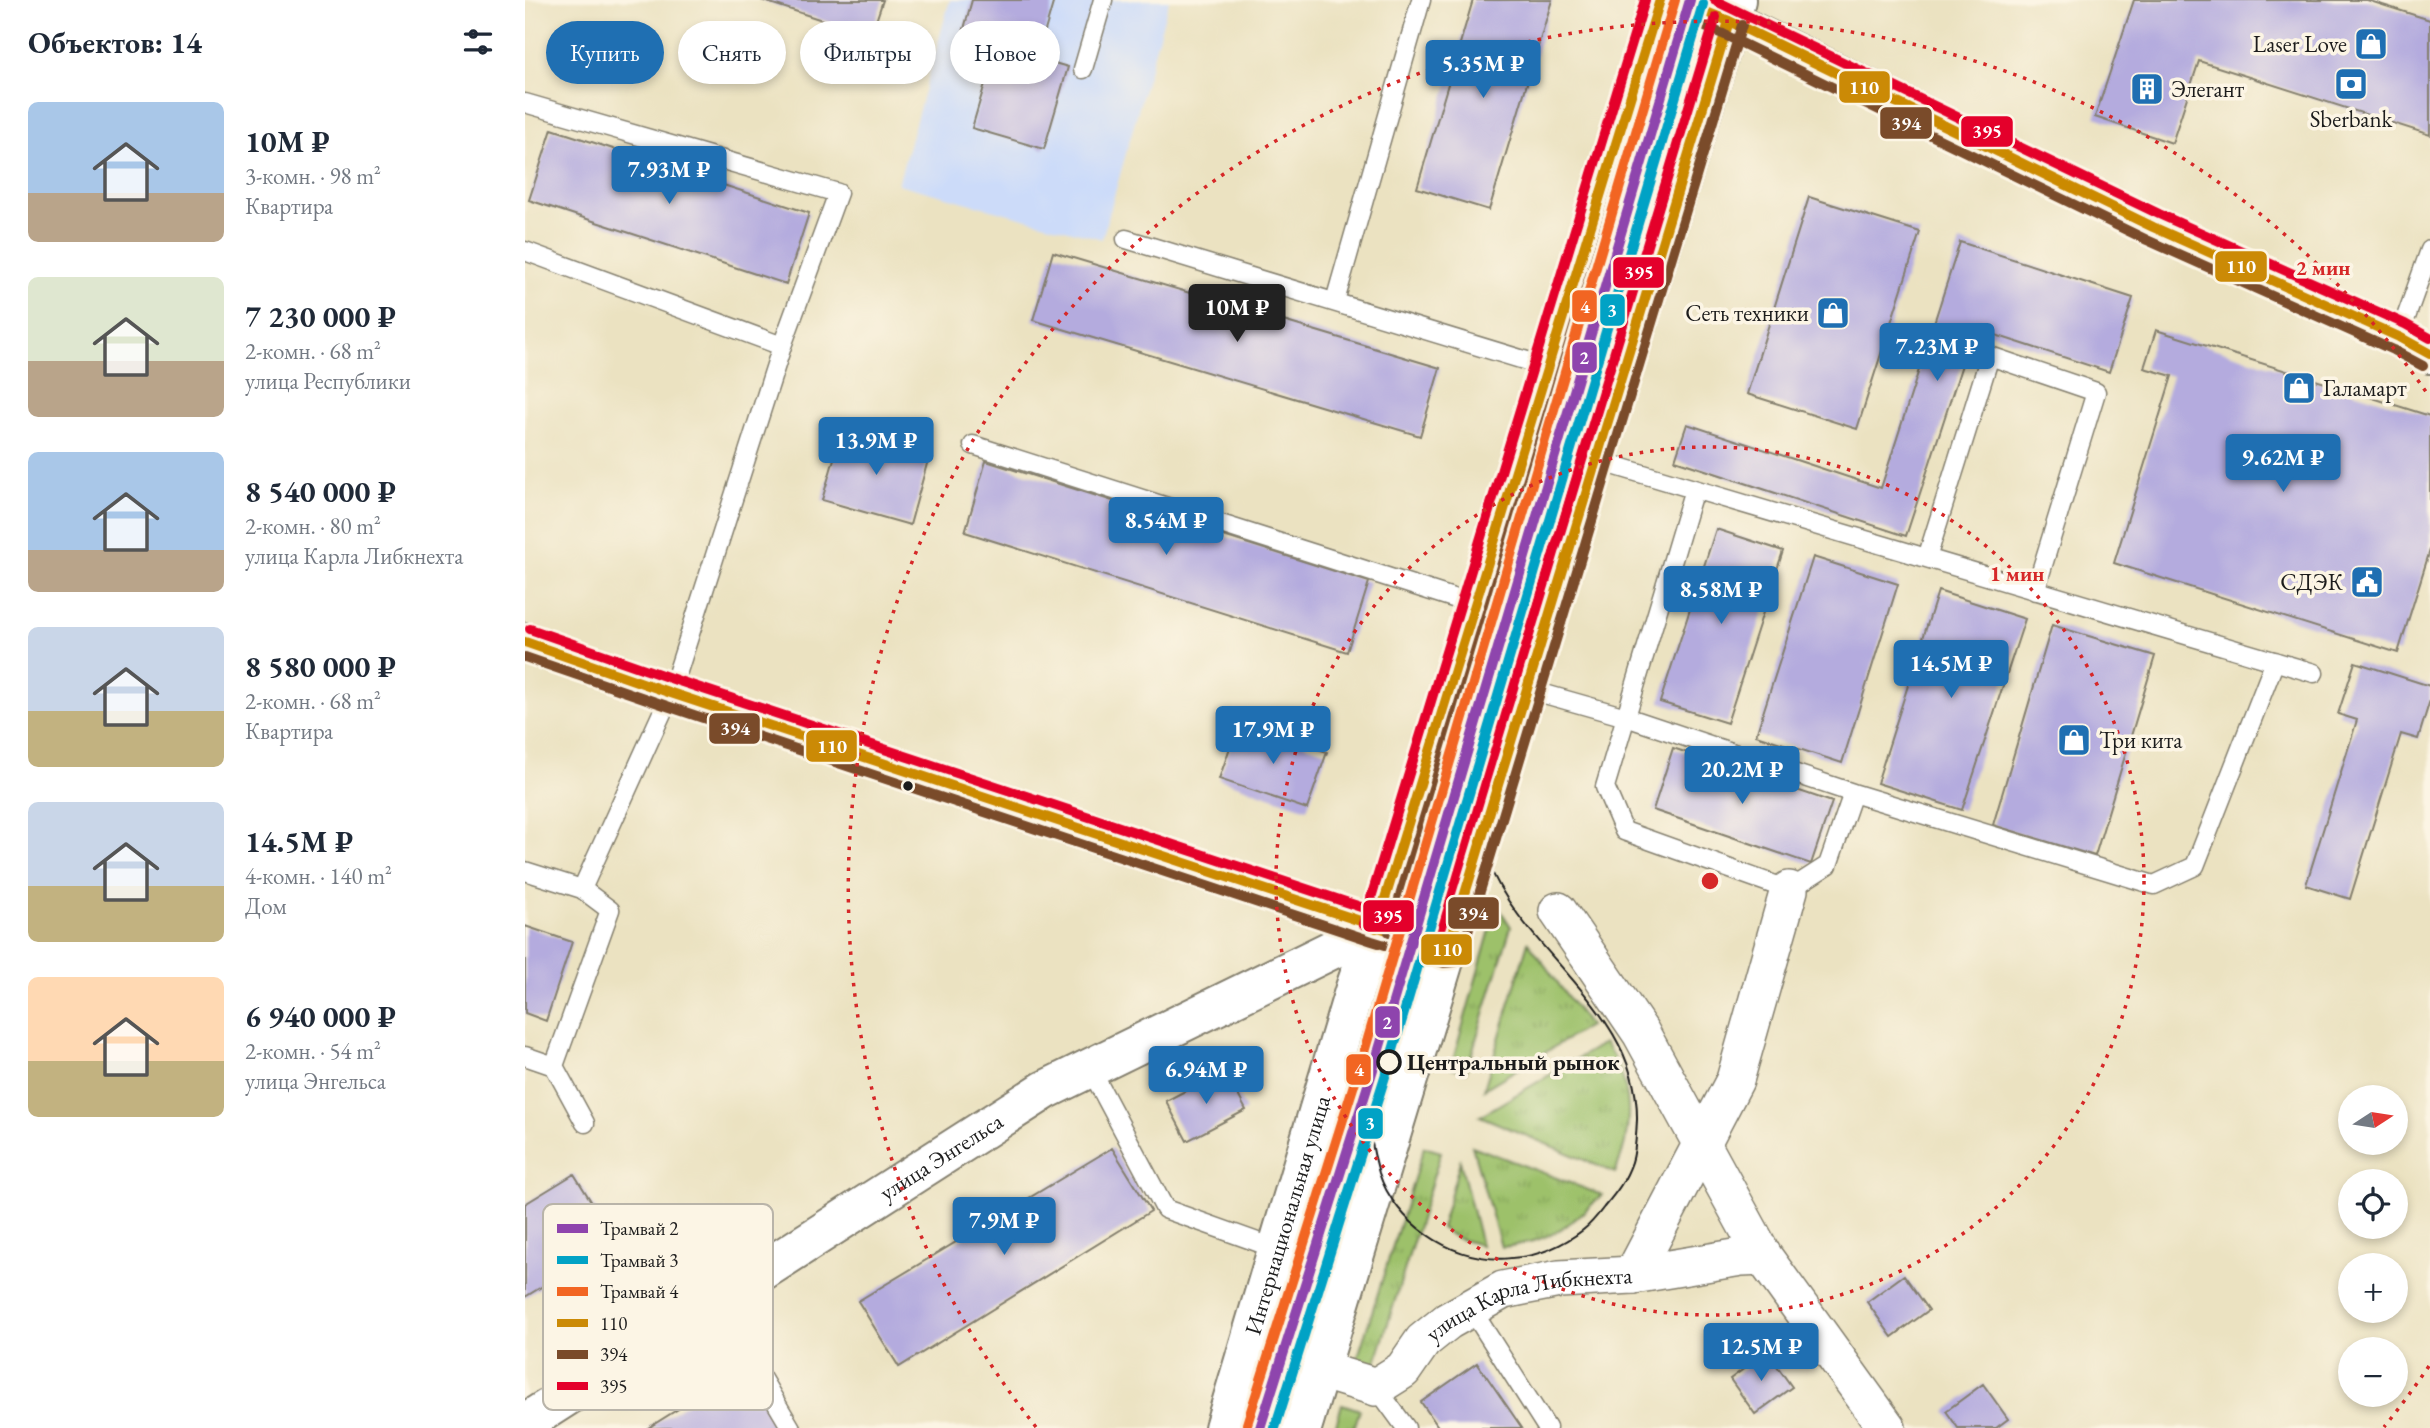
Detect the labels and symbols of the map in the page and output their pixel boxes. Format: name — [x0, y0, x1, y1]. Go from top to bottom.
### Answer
shop icon: Laser Love — [2352, 25, 2390, 63]
place label: Laser Love — [2253, 29, 2347, 59]
pin: 5.35M ₽ — [1418, 41, 1548, 100]
bank icon: Sberbank — [2332, 65, 2370, 103]
line badge: 110 — [1838, 70, 1891, 104]
building icon: Элегант — [2128, 70, 2166, 108]
place label: Элегант — [2171, 74, 2245, 104]
text: 110 — [1849, 75, 1879, 100]
place label: Sberbank — [2310, 104, 2394, 134]
line badge: 394 — [1879, 106, 1933, 140]
text: 394 — [1891, 111, 1922, 136]
line badge: 395 — [1960, 115, 2014, 148]
text: 395 — [1972, 119, 2002, 144]
pin: 7.93M ₽ — [604, 146, 734, 206]
line badge: 110 — [2214, 250, 2268, 283]
text: 110 — [2226, 254, 2256, 279]
text: 2 мин — [2296, 254, 2350, 281]
line badge: 395 — [1612, 256, 1665, 289]
text: 395 — [1624, 260, 1654, 285]
pin: 10M ₽ — [1188, 284, 1286, 344]
line badge: 4 — [1571, 289, 1598, 323]
line badge: 3 — [1599, 293, 1626, 327]
text: 4 — [1580, 294, 1591, 319]
shop icon: Сеть техники — [1814, 294, 1852, 332]
text: 3 — [1607, 298, 1617, 323]
place label: Сеть техники — [1685, 298, 1809, 328]
pin: 7.23M ₽ — [1872, 324, 2002, 383]
line badge: 2 — [1571, 341, 1598, 374]
text: 2 — [1579, 345, 1589, 370]
shop icon: Галамарт — [2280, 369, 2318, 407]
place label: Галамарт — [2323, 373, 2407, 403]
pin: 13.9M ₽ — [811, 418, 941, 477]
pin: 9.62M ₽ — [2218, 434, 2348, 494]
pin: 8.54M ₽ — [1101, 498, 1231, 557]
text: 1 мин — [1990, 560, 2044, 587]
public building icon: СДЭК — [2348, 563, 2386, 601]
pin: 8.58M ₽ — [1656, 566, 1786, 626]
place label: СДЭК — [2280, 567, 2344, 597]
pin: 14.5M ₽ — [1886, 640, 2016, 700]
pin: 17.9M ₽ — [1208, 706, 1338, 766]
line badge: 394 — [708, 712, 761, 745]
text: 394 — [720, 716, 751, 741]
shop icon: Три кита — [2055, 721, 2093, 759]
place label: Три кита — [2099, 725, 2183, 755]
line badge: 110 — [805, 729, 858, 763]
text: 110 — [817, 734, 847, 759]
pin: 20.2M ₽ — [1677, 746, 1807, 806]
unlabelled marker — [901, 779, 915, 793]
centre of rings — [1698, 869, 1722, 893]
line badge: 394 — [1447, 896, 1500, 930]
line badge: 395 — [1362, 899, 1415, 933]
text: 394 — [1458, 901, 1489, 926]
text: 395 — [1373, 904, 1403, 929]
line badge: 110 — [1420, 933, 1473, 966]
text: 110 — [1432, 937, 1462, 962]
line badge: 2 — [1374, 1005, 1401, 1039]
text: 2 — [1382, 1010, 1392, 1035]
pin: 6.94M ₽ — [1141, 1046, 1271, 1106]
place label: Центральный рынок — [1407, 1047, 1620, 1077]
marker: Центральный рынок — [1377, 1050, 1401, 1074]
line badge: 4 — [1345, 1053, 1372, 1086]
text: 4 — [1354, 1057, 1365, 1082]
north arrow — [2338, 1085, 2408, 1155]
street label: Интернациональная улица — [1238, 1091, 1337, 1339]
street label: улица Энгельса — [874, 1105, 1009, 1207]
line badge: 3 — [1357, 1107, 1384, 1140]
text: 3 — [1365, 1111, 1375, 1136]
pin: 7.9M ₽ — [947, 1198, 1061, 1257]
legend — [543, 1204, 773, 1410]
text: Трамвай 2 — [600, 1216, 678, 1241]
text: Трамвай 3 — [600, 1248, 678, 1273]
street label: улица Карла Либкнехта — [1419, 1260, 1634, 1348]
text: Трамвай 4 — [600, 1279, 679, 1304]
text: 110 — [600, 1311, 627, 1336]
pin: 12.5M ₽ — [1696, 1324, 1826, 1383]
text: 394 — [600, 1342, 628, 1367]
text: 395 — [600, 1374, 627, 1399]

